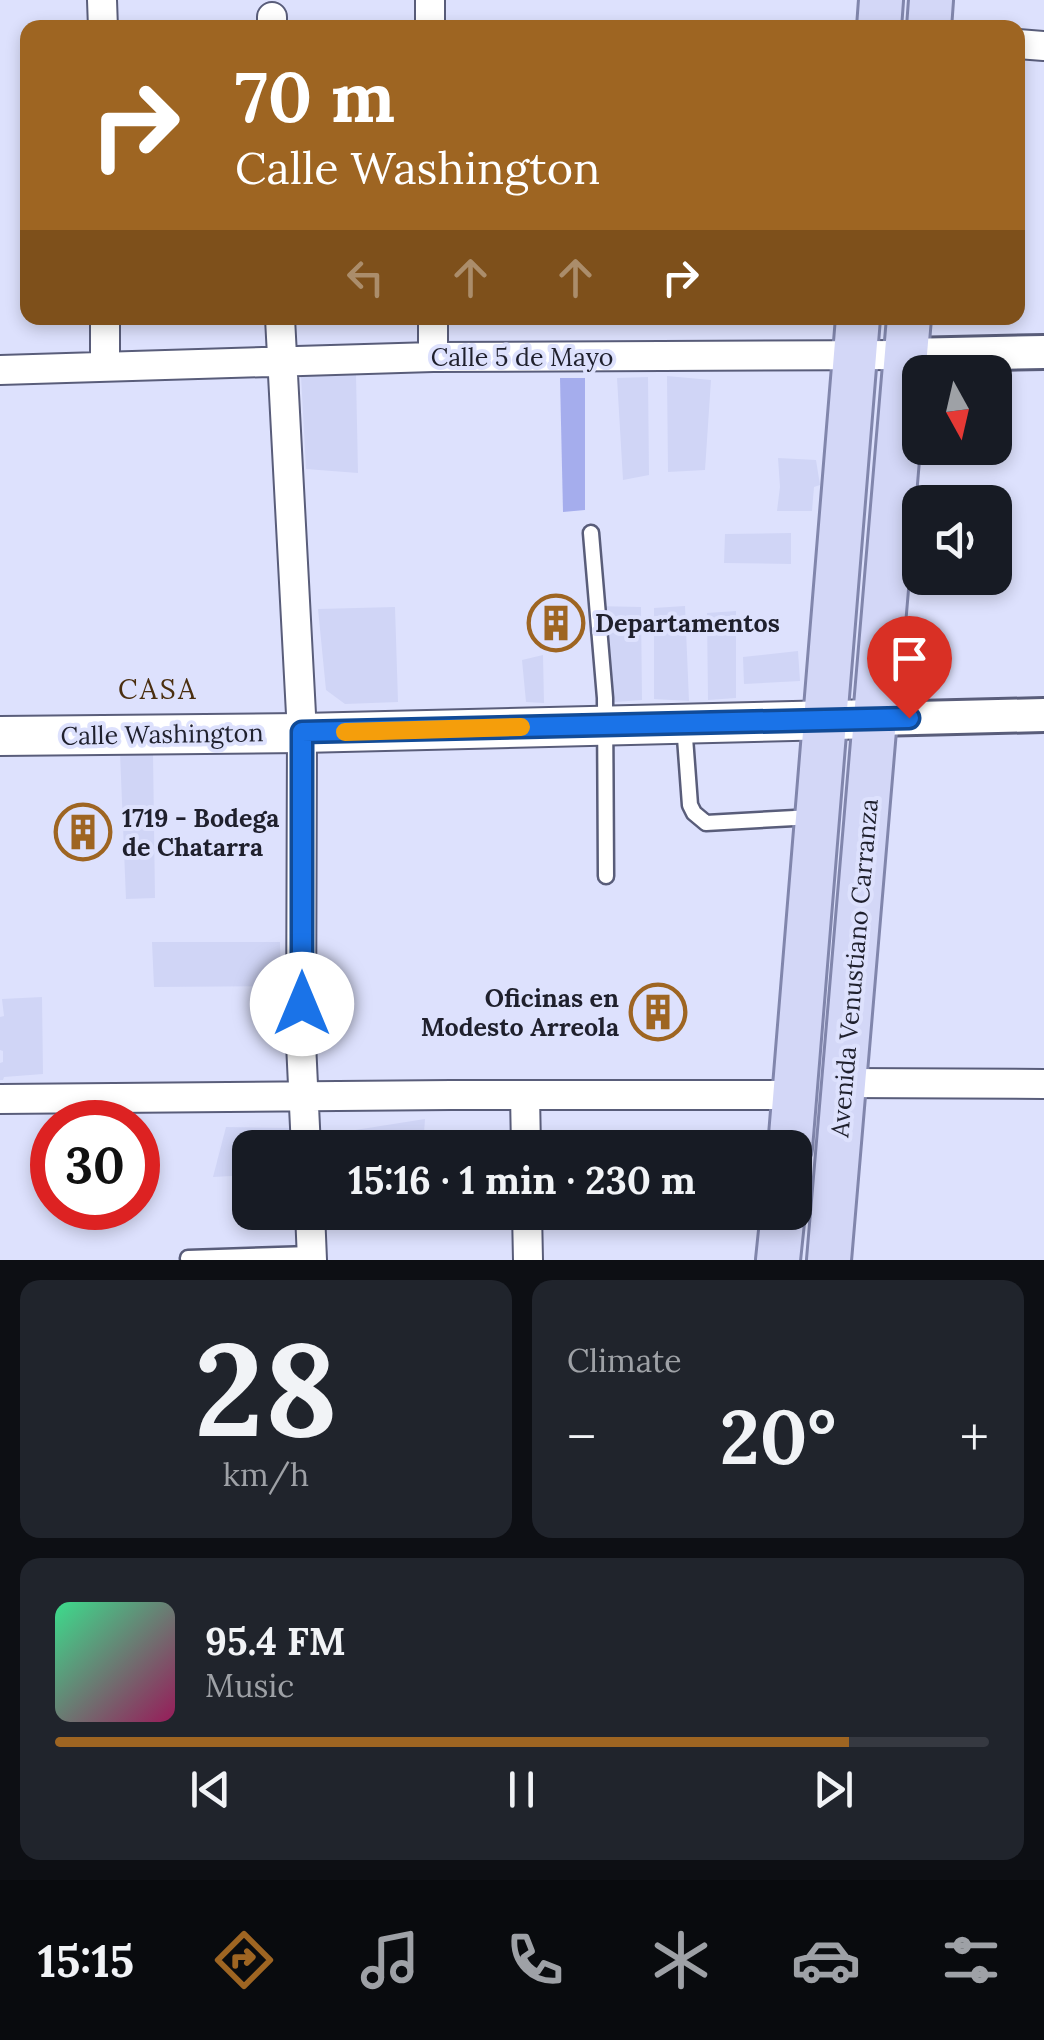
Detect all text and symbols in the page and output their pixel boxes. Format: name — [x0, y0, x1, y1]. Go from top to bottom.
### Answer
text: 70 m — [235, 52, 395, 141]
icon: right — [70, 60, 200, 190]
text: Calle Washington — [235, 139, 600, 196]
icon: left — [338, 250, 393, 305]
icon: ahead — [443, 250, 498, 305]
icon: ahead — [548, 250, 603, 305]
icon: right — [653, 250, 708, 305]
street label: Calle 5 de Mayo — [431, 341, 613, 373]
north arrow — [902, 355, 1012, 465]
map controls — [902, 355, 1012, 595]
button: sound — [902, 485, 1012, 595]
building icon: Departamentos — [526, 593, 586, 653]
place label: Departamentos — [595, 607, 780, 639]
pin — [867, 616, 952, 719]
icon: arrive — [882, 631, 937, 686]
district label: CASA — [118, 671, 198, 707]
street label: Calle Washington — [60, 716, 264, 752]
street label: Avenida Venustiano Carranza — [823, 797, 885, 1140]
building icon: 1719 - Bodega de Chatarra — [53, 802, 113, 862]
place label: 1719 - Bodega de Chatarra — [122, 802, 279, 863]
position arrow — [250, 952, 354, 1056]
place label: Oficinas en Modesto Arreola — [421, 982, 619, 1043]
building icon: Oficinas en Modesto Arreola — [628, 982, 688, 1042]
speed limit sign: 30 — [30, 1100, 160, 1230]
text: 15:16 · 1 min · 230 m — [348, 1156, 696, 1204]
text: 28 — [194, 1305, 338, 1472]
text: Climate — [567, 1340, 682, 1381]
text: 20° — [720, 1389, 836, 1485]
text: − — [567, 1402, 596, 1472]
text: + — [960, 1402, 989, 1472]
text: km/h — [223, 1454, 309, 1495]
text: 95.4 FM — [205, 1617, 346, 1665]
text: Music — [205, 1665, 294, 1706]
icon: previous — [183, 1762, 238, 1817]
icon: pause — [494, 1762, 549, 1817]
icon: next — [806, 1762, 861, 1817]
icon: directions — [209, 1925, 279, 1995]
icon: music — [355, 1925, 425, 1995]
icon: phone — [500, 1925, 570, 1995]
icon: climate — [646, 1925, 716, 1995]
icon: car — [791, 1925, 861, 1995]
icon: filters — [936, 1925, 1006, 1995]
text: 15:15 — [38, 1932, 134, 1989]

